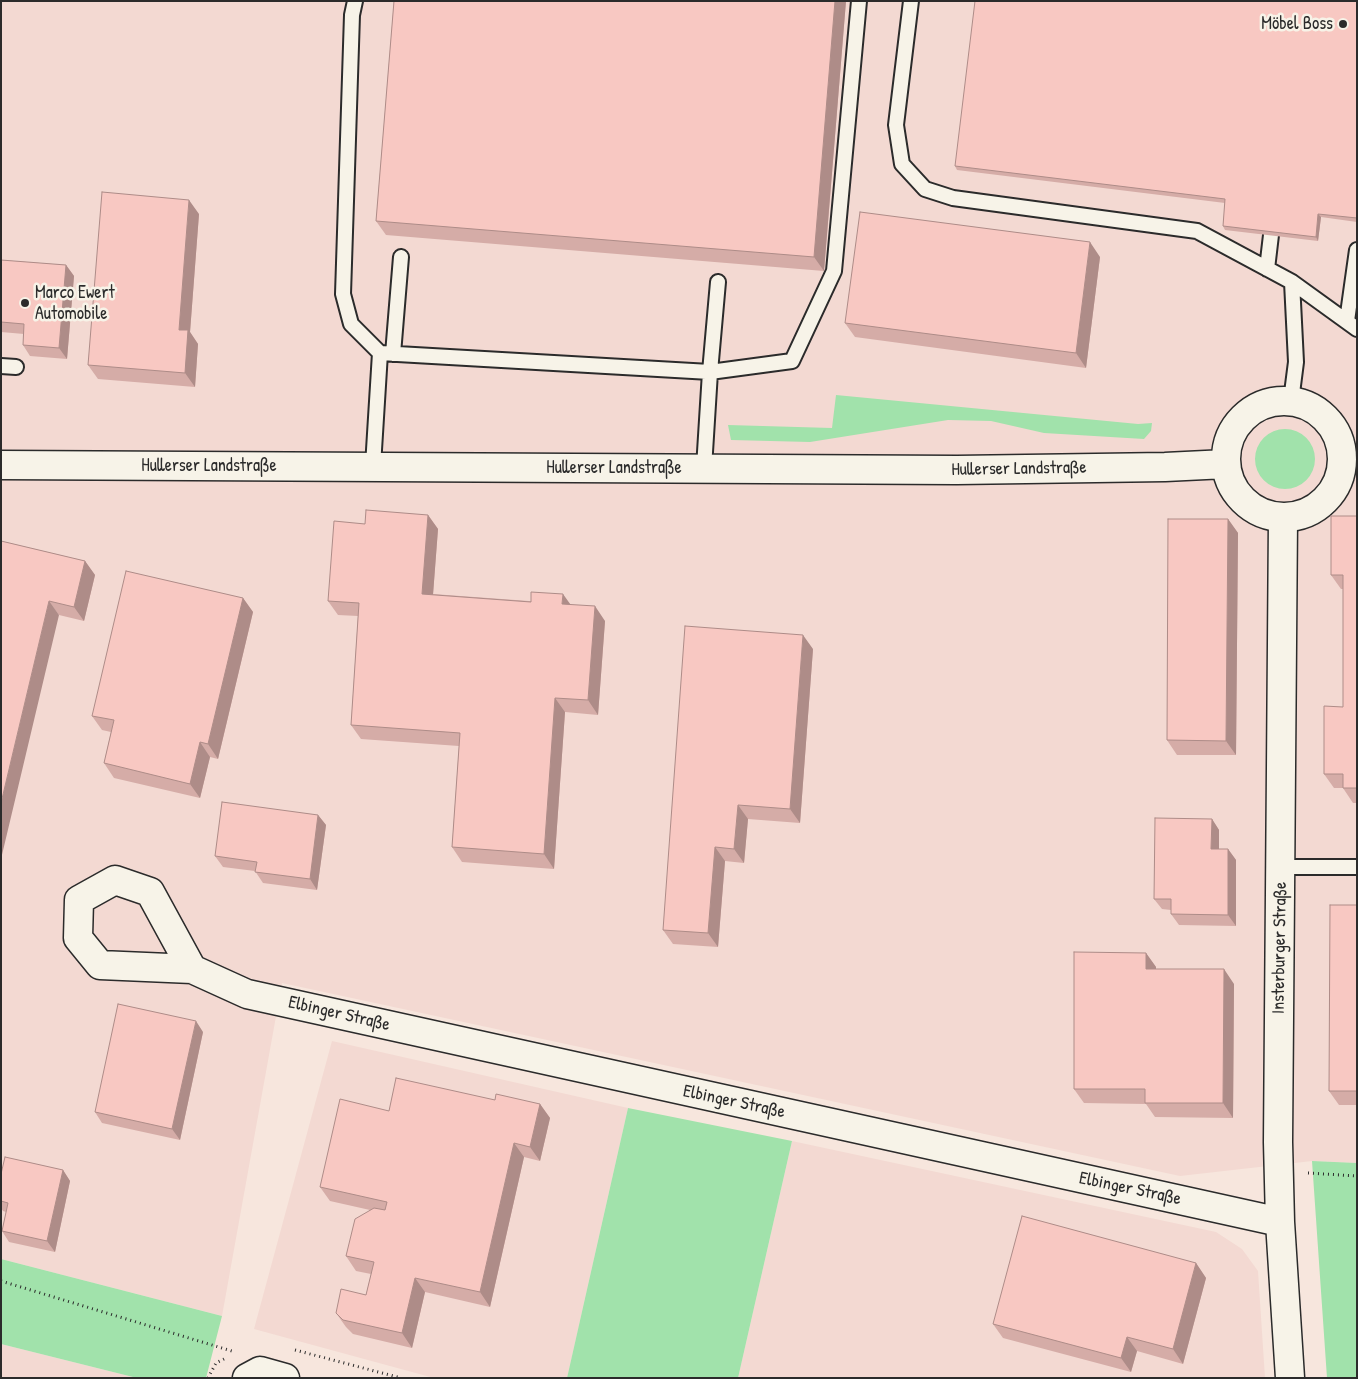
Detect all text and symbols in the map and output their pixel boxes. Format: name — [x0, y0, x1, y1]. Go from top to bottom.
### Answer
place label: Möbel Boss — [1261, 13, 1333, 35]
marker: Möbel Boss — [1337, 18, 1349, 30]
place label: Marco Ewert Automobile — [35, 282, 115, 324]
marker: Marco Ewert Automobile — [19, 297, 31, 309]
street label: Hullerser Landstraße — [141, 455, 277, 477]
street label: Hullerser Landstraße — [546, 457, 682, 479]
street label: Hullerser Landstraße — [951, 457, 1087, 481]
street label: Insterburger Straße — [1268, 882, 1292, 1014]
street label: Elbinger Straße — [286, 992, 392, 1036]
street label: Elbinger Straße — [681, 1081, 787, 1123]
street label: Elbinger Straße — [1077, 1168, 1183, 1210]

